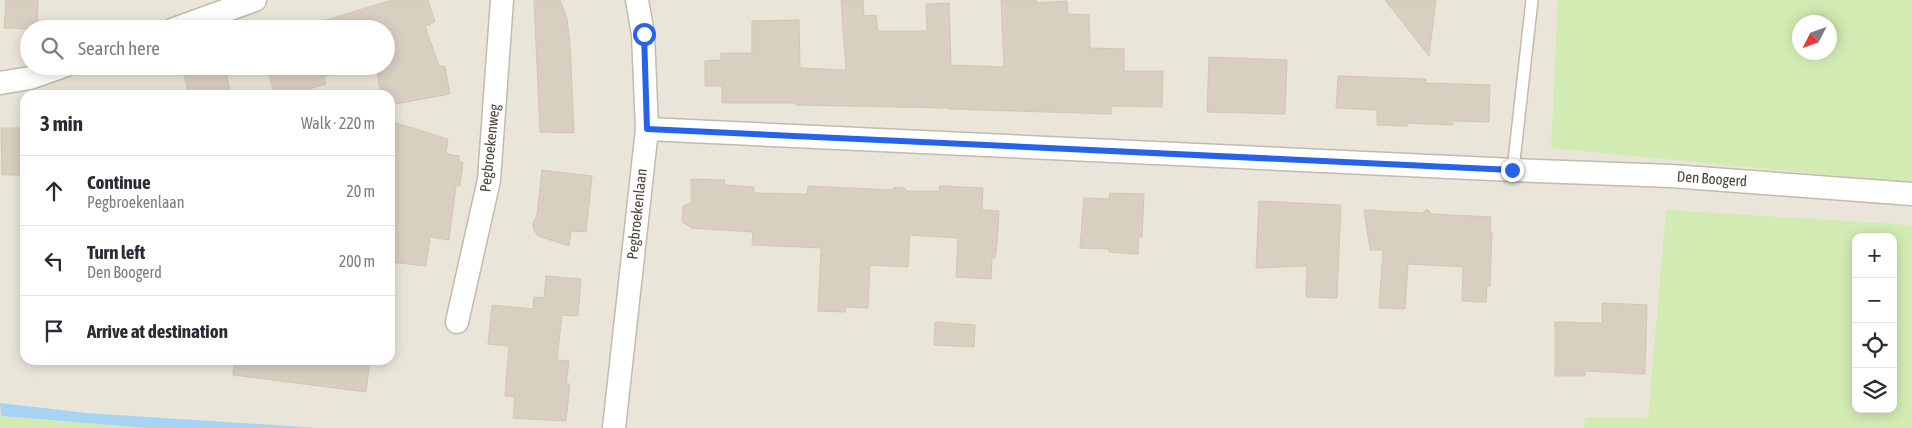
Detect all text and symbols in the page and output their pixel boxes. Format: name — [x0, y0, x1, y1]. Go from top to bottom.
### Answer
north arrow — [1792, 15, 1837, 60]
search box — [20, 20, 395, 75]
route start — [633, 23, 656, 46]
icon: search — [38, 34, 66, 62]
text: Search here — [78, 37, 160, 59]
street label: Pegbroekenweg — [476, 103, 503, 193]
text: 3 min — [40, 111, 83, 135]
text: Walk · 220 m — [301, 114, 375, 132]
route end — [1501, 159, 1524, 182]
street label: Pegbroekenlaan — [623, 168, 650, 260]
street label: Den Boogerd — [1676, 168, 1748, 189]
text: Continue — [87, 171, 151, 193]
icon: ahead — [40, 177, 68, 205]
text: 20 m — [346, 182, 375, 200]
text: Pegbroekenlaan — [87, 193, 185, 211]
map controls — [1852, 233, 1897, 413]
button: + — [1852, 233, 1897, 278]
text: Turn left — [87, 241, 145, 263]
icon: left — [40, 247, 68, 275]
text: 200 m — [339, 252, 375, 270]
text: Den Boogerd — [87, 263, 162, 281]
button: − — [1852, 278, 1897, 323]
icon: arrive — [40, 317, 68, 345]
text: Arrive at destination — [87, 320, 228, 342]
button: locate — [1852, 323, 1897, 368]
button: layers — [1852, 368, 1897, 413]

